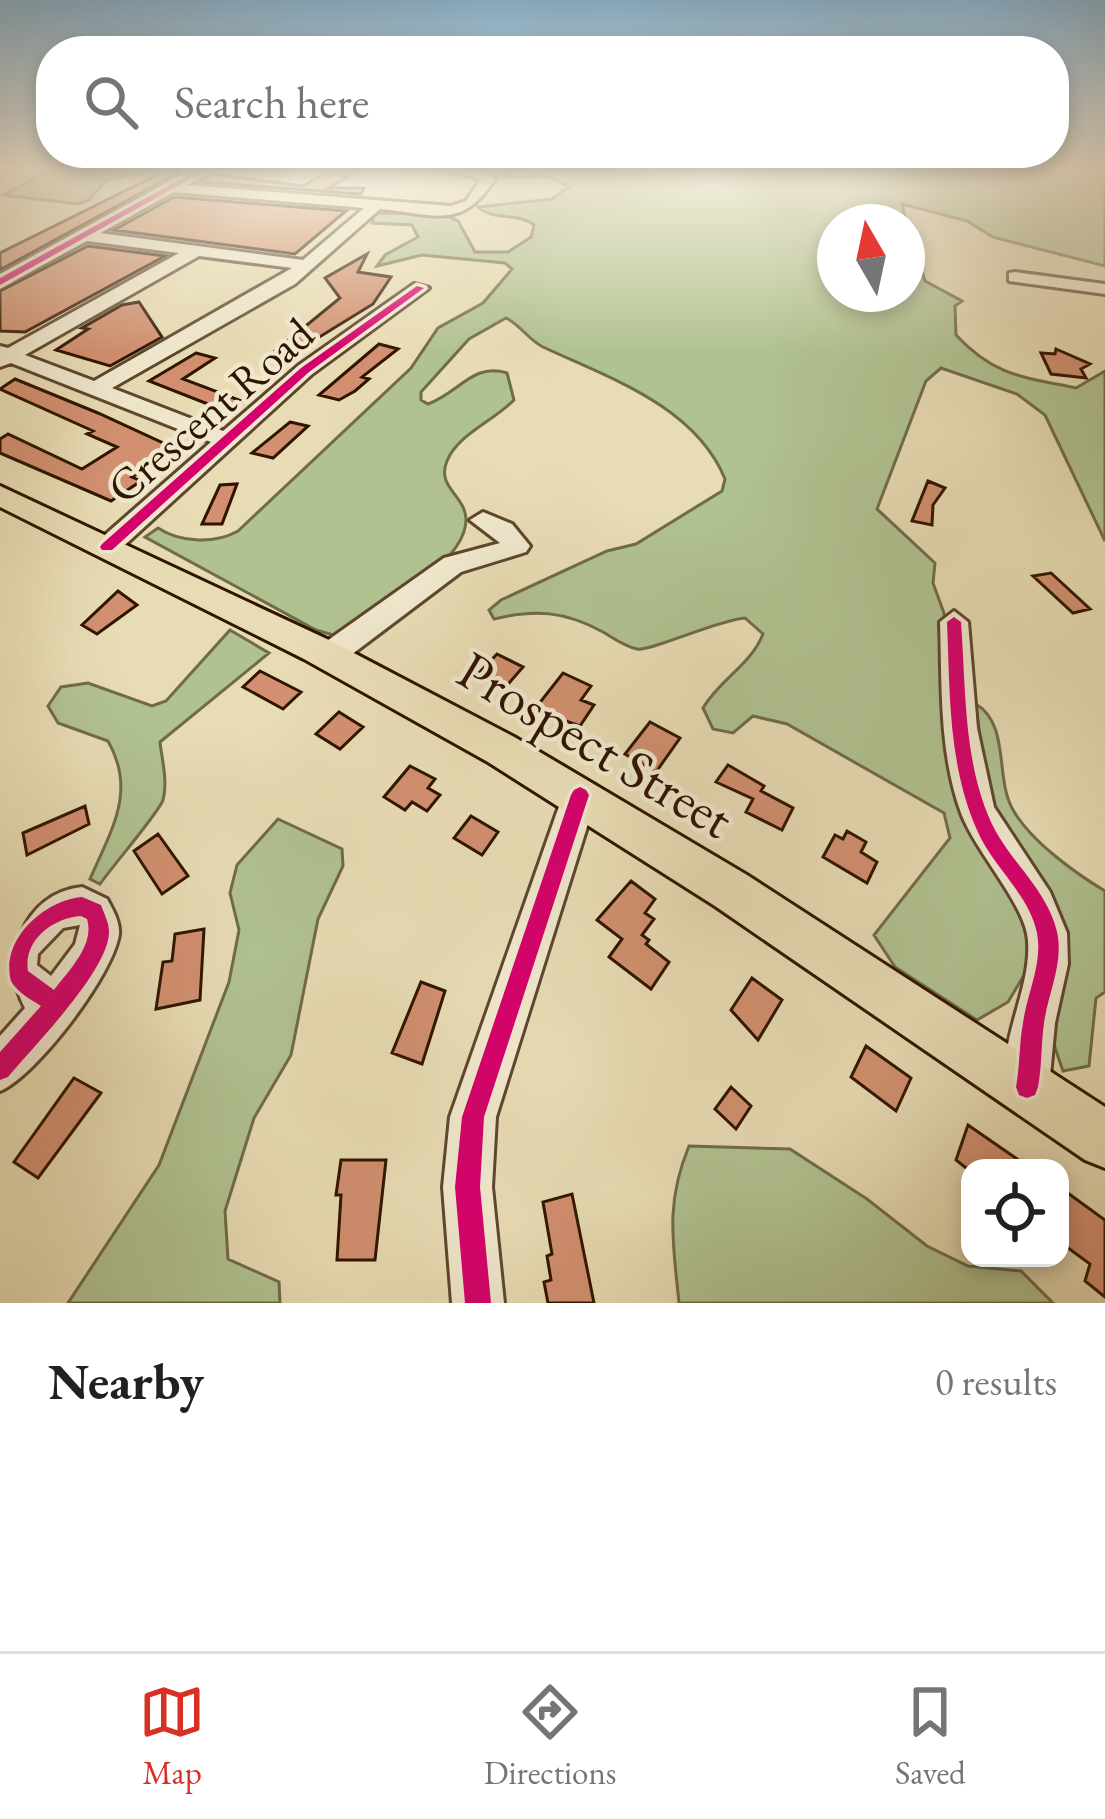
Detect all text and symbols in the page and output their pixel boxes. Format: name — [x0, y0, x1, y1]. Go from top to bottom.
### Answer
search box — [36, 36, 1069, 168]
icon: search — [78, 69, 144, 135]
text: Search here — [174, 73, 369, 131]
north arrow — [817, 204, 925, 312]
street label: Crescent Road — [95, 304, 325, 516]
street label: Prospect Street — [446, 634, 746, 854]
map controls — [961, 1159, 1069, 1267]
button: locate — [961, 1159, 1069, 1267]
text: Nearby — [48, 1348, 204, 1414]
text: 0 results — [935, 1356, 1057, 1407]
tab: Map — [139, 1679, 205, 1794]
tab: Directions — [484, 1679, 617, 1794]
tab: Saved — [895, 1679, 966, 1794]

